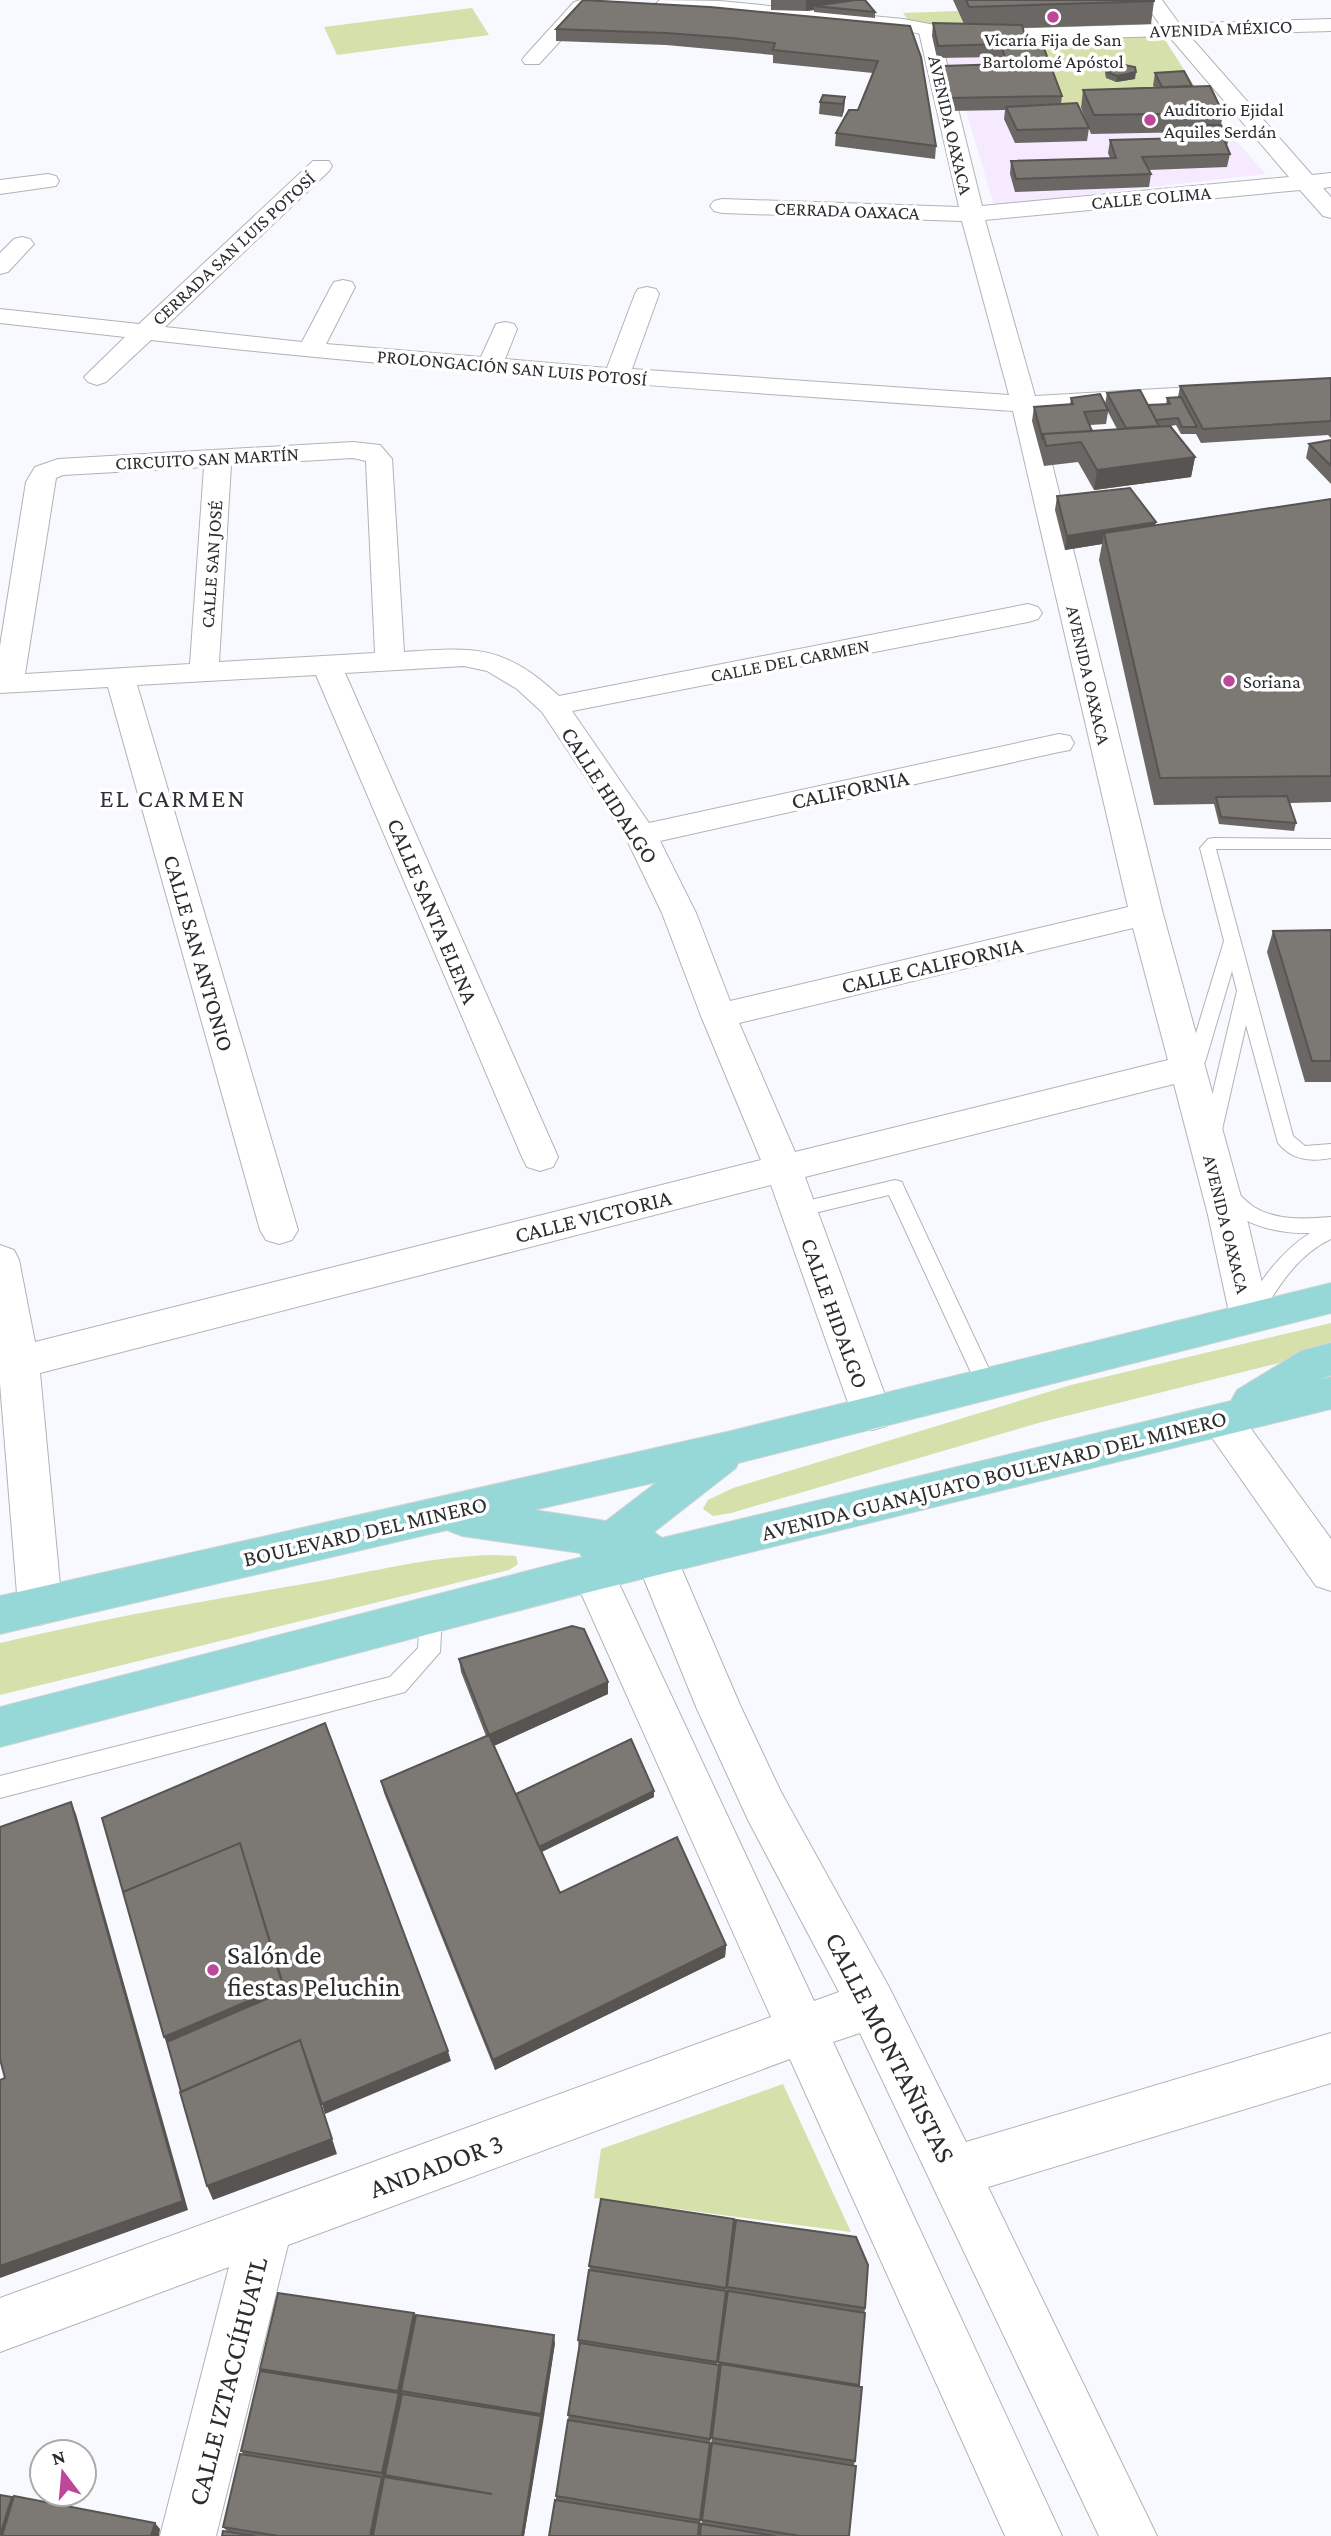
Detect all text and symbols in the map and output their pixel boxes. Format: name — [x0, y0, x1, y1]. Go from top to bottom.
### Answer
marker: Vicaría Fija de San Bartolomé Apóstol — [1045, 9, 1061, 25]
street label: AVENIDA MÉXICO — [1149, 16, 1293, 41]
place label: Vicaría Fija de San Bartolomé Apóstol — [982, 29, 1124, 72]
street label: AVENIDA OAXACA — [924, 53, 977, 197]
place label: Auditorio Ejidal Aquiles Serdán — [1164, 99, 1284, 142]
marker: Auditorio Ejidal Aquiles Serdán — [1142, 112, 1158, 128]
street label: CERRADA SAN LUIS POTOSÍ — [148, 167, 319, 329]
street label: CALLE COLIMA — [1090, 182, 1212, 213]
street label: CERRADA OAXACA — [774, 197, 920, 224]
street label: PROLONGACIÓN SAN LUIS POTOSÍ — [376, 345, 648, 390]
street label: CIRCUITO SAN MARTÍN — [115, 443, 299, 474]
street label: CALLE SAN JOSÉ — [197, 499, 226, 629]
street label: AVENIDA OAXACA — [1062, 603, 1115, 747]
street label: CALLE DEL CARMEN — [709, 635, 871, 686]
place label: Soriana — [1243, 671, 1301, 692]
marker: Soriana — [1221, 673, 1237, 689]
street label: CALLE HIDALGO — [556, 722, 664, 868]
street label: CALIFORNIA — [789, 764, 912, 814]
district label: EL CARMEN — [99, 784, 247, 813]
street label: CALLE SANTA ELENA — [382, 814, 484, 1008]
street label: CALLE SAN ANTONIO — [159, 852, 239, 1054]
street label: CALLE CALIFORNIA — [839, 931, 1026, 999]
street label: AVENIDA OAXACA — [1199, 1153, 1254, 1296]
street label: CALLE VICTORIA — [512, 1184, 675, 1248]
street label: CALLE HIDALGO — [796, 1234, 874, 1392]
street label: AVENIDA GUANAJUATO BOULEVARD DEL MINERO — [759, 1405, 1229, 1545]
street label: BOULEVARD DEL MINERO — [241, 1490, 489, 1572]
street label: CALLE MONTAÑISTAS — [819, 1927, 962, 2168]
place label: Salón de fiestas Peluchin — [227, 1939, 401, 2002]
marker: Salón de fiestas Peluchin — [205, 1962, 221, 1978]
street label: ANDADOR 3 — [365, 2127, 507, 2204]
street label: CALLE IZTACCÍHUATL — [182, 2254, 273, 2509]
north arrow — [28, 2438, 98, 2508]
text: N — [49, 2445, 68, 2469]

